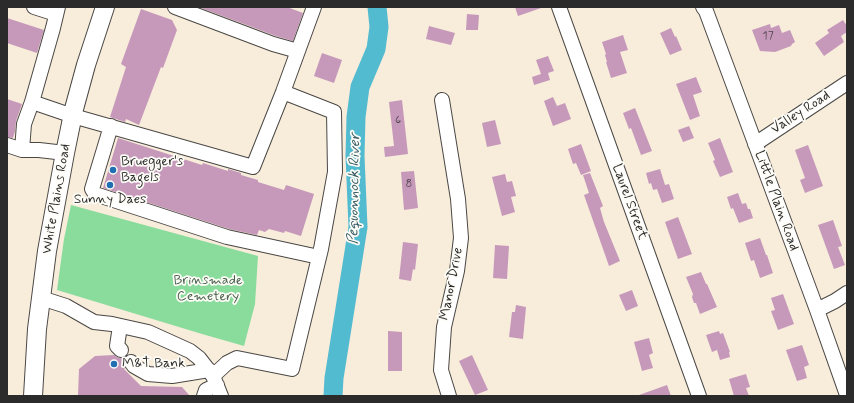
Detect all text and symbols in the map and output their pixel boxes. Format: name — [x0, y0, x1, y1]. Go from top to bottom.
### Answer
house number: 17 — [762, 29, 774, 43]
street label: Valley Road — [768, 88, 834, 138]
house number: 6 — [395, 113, 401, 127]
water label: Pequonnock River — [345, 133, 365, 245]
street label: White Plains Road — [39, 143, 75, 255]
street label: Little Plain Road — [750, 149, 802, 253]
place label: Bruegger's Bagels — [121, 154, 183, 186]
street label: Laurel Street — [608, 162, 650, 242]
marker: Bruegger's Bagels — [108, 165, 118, 175]
house number: 8 — [406, 177, 412, 191]
marker: Sunny Daes — [105, 180, 115, 190]
place label: Sunny Daes — [74, 192, 146, 208]
street label: Manor Drive — [437, 246, 467, 322]
park label: Brinsmade Cemetery — [173, 273, 243, 306]
place label: M&T Bank — [122, 356, 185, 372]
marker: M&T Bank — [109, 359, 119, 369]

